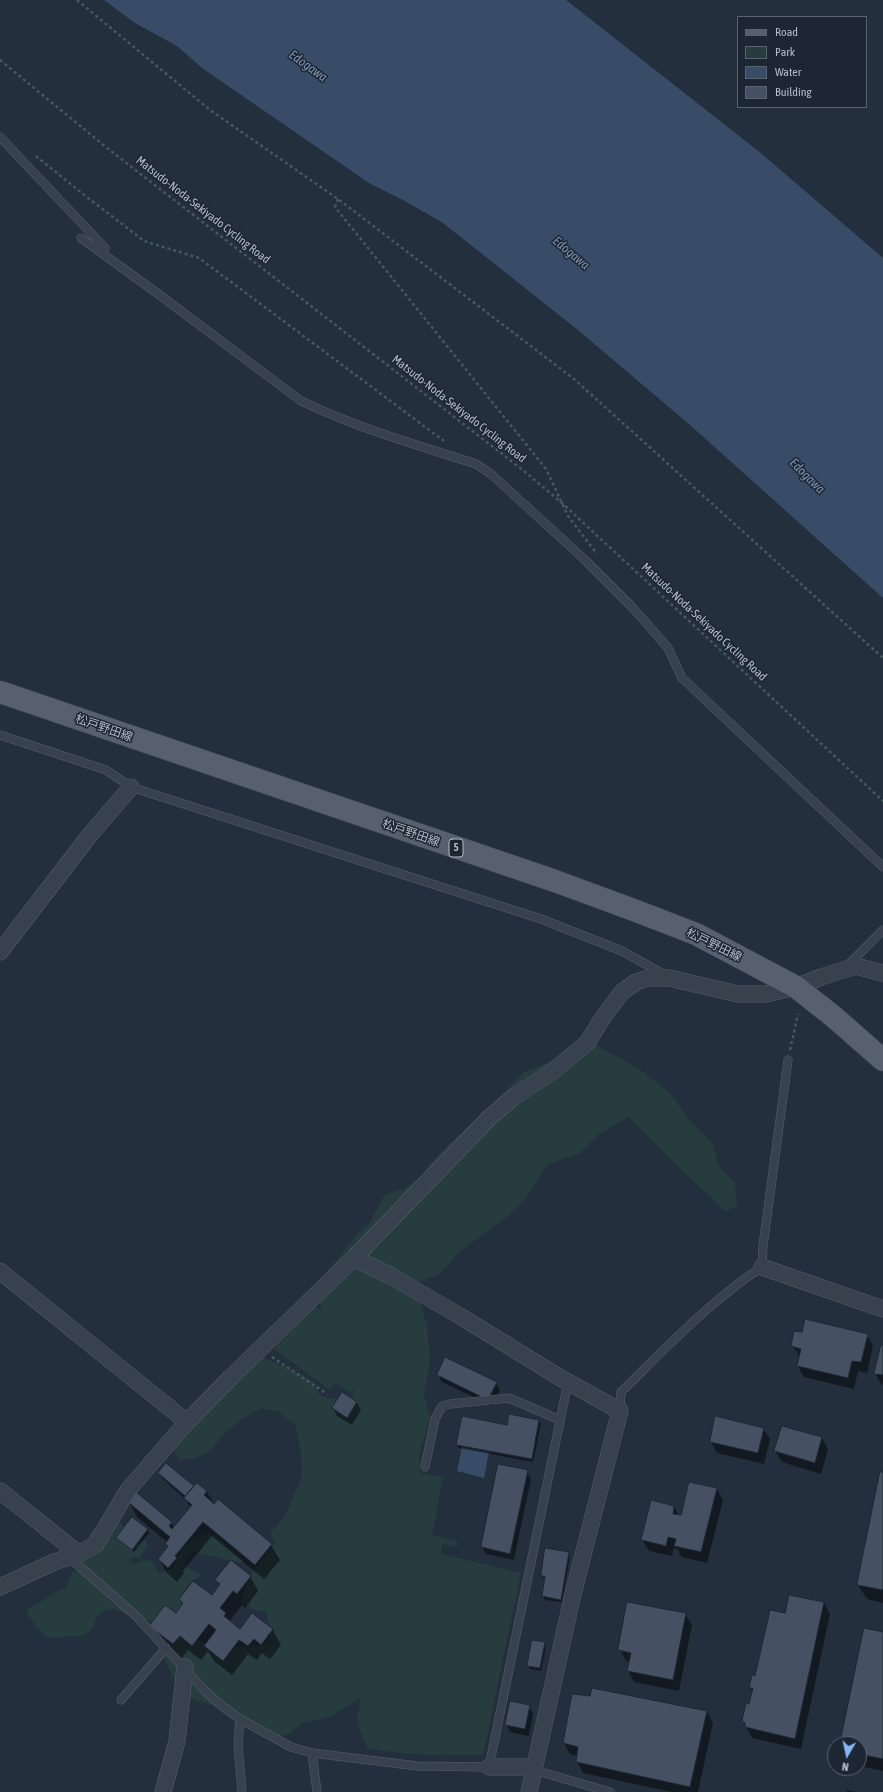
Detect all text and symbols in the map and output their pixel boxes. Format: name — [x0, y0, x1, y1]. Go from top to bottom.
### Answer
legend — [737, 16, 867, 108]
text: Road — [775, 25, 798, 39]
text: Park — [775, 45, 795, 59]
water label: Edogawa — [286, 47, 330, 85]
text: Water — [775, 65, 801, 79]
text: Building — [775, 85, 812, 99]
street label: Matsudo-Noda-Sekiyado Cycling Road — [133, 153, 273, 267]
water label: Edogawa — [549, 233, 593, 273]
street label: Matsudo-Noda-Sekiyado Cycling Road — [389, 352, 529, 466]
water label: Edogawa — [786, 455, 828, 497]
street label: Matsudo-Noda-Sekiyado Cycling Road — [638, 560, 770, 684]
street label: 松戸野田線 — [73, 711, 135, 745]
street label: 松戸野田線 — [380, 816, 442, 850]
road number: 5 — [449, 839, 463, 857]
street label: 松戸野田線 — [684, 925, 744, 965]
north arrow — [827, 1736, 867, 1776]
text: N — [841, 1760, 849, 1773]

